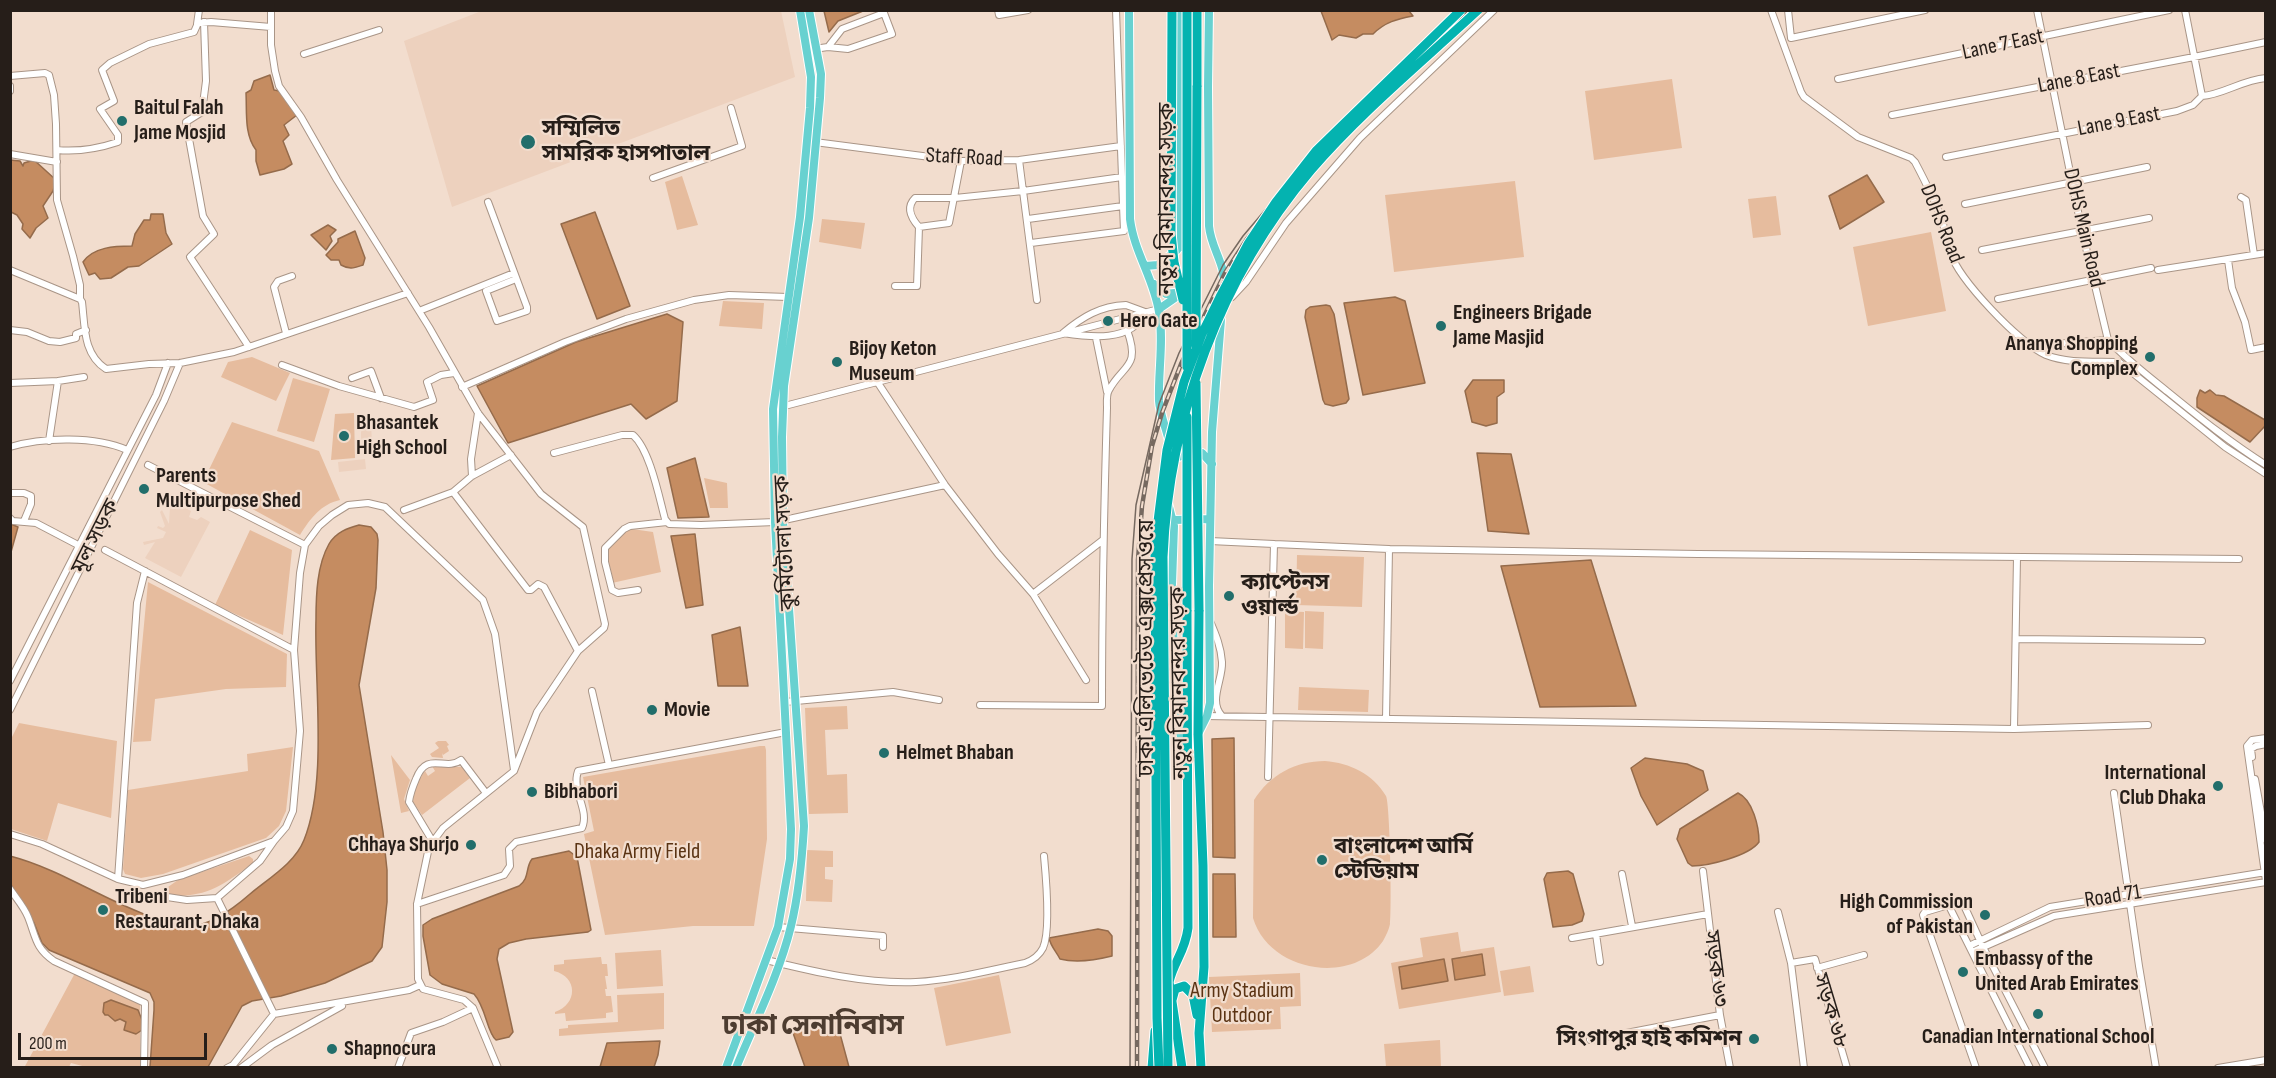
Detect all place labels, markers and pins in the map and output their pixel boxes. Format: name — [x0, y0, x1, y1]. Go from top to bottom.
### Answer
place label: Baitul Falah Jame Mosjid — [134, 95, 226, 146]
marker: Baitul Falah Jame Mosjid — [115, 114, 129, 128]
place label: সম্মিলিত সামরিক হাসপাতাল — [542, 116, 710, 168]
marker: সম্মিলিত সামরিক হাসপাতাল — [519, 133, 537, 151]
place label: Engineers Brigade Jame Masjid — [1453, 300, 1592, 352]
place label: Hero Gate — [1120, 308, 1198, 334]
marker: Hero Gate — [1101, 314, 1115, 328]
marker: Engineers Brigade Jame Masjid — [1434, 319, 1448, 333]
place label: Ananya Shopping Complex — [2006, 331, 2138, 382]
place label: Bijoy Keton Museum — [849, 336, 937, 388]
marker: Ananya Shopping Complex — [2143, 350, 2157, 364]
marker: Bijoy Keton Museum — [830, 355, 844, 369]
place label: Bhasantek High School — [356, 410, 447, 462]
marker: Bhasantek High School — [337, 429, 351, 443]
place label: Parents Multipurpose Shed — [156, 463, 301, 514]
marker: Parents Multipurpose Shed — [137, 482, 151, 496]
place label: ক্যাপ্টেনস ওয়ার্ল্ড — [1241, 570, 1329, 622]
marker: ক্যাপ্টেনস ওয়ার্ল্ড — [1222, 589, 1236, 603]
place label: Movie — [664, 697, 710, 723]
marker: Movie — [645, 703, 659, 717]
place label: Helmet Bhaban — [896, 740, 1014, 766]
marker: Helmet Bhaban — [877, 746, 891, 760]
place label: International Club Dhaka — [2105, 760, 2206, 812]
place label: Bibhabori — [544, 779, 618, 805]
marker: International Club Dhaka — [2211, 779, 2225, 793]
marker: Bibhabori — [525, 785, 539, 799]
place label: Chhaya Shurjo — [348, 832, 459, 858]
place label: বাংলাদেশ আর্মি স্টেডিয়াম — [1334, 834, 1473, 885]
marker: Chhaya Shurjo — [464, 838, 478, 852]
marker: বাংলাদেশ আর্মি স্টেডিয়াম — [1315, 853, 1329, 867]
place label: Tribeni Restaurant, Dhaka — [115, 884, 259, 936]
place label: High Commission of Pakistan — [1839, 889, 1973, 940]
marker: Tribeni Restaurant, Dhaka — [96, 903, 110, 917]
marker: High Commission of Pakistan — [1978, 908, 1992, 922]
place label: Embassy of the United Arab Emirates — [1975, 946, 2139, 998]
marker: Embassy of the United Arab Emirates — [1956, 965, 1970, 979]
marker: Canadian International School — [2031, 1007, 2045, 1021]
place label: Canadian International School — [1922, 1024, 2154, 1050]
place label: সিংগাপুর হাই কমিশন — [1556, 1026, 1742, 1052]
marker: সিংগাপুর হাই কমিশন — [1747, 1032, 1761, 1046]
place label: Shapnocura — [344, 1036, 436, 1062]
marker: Shapnocura — [325, 1042, 339, 1056]

